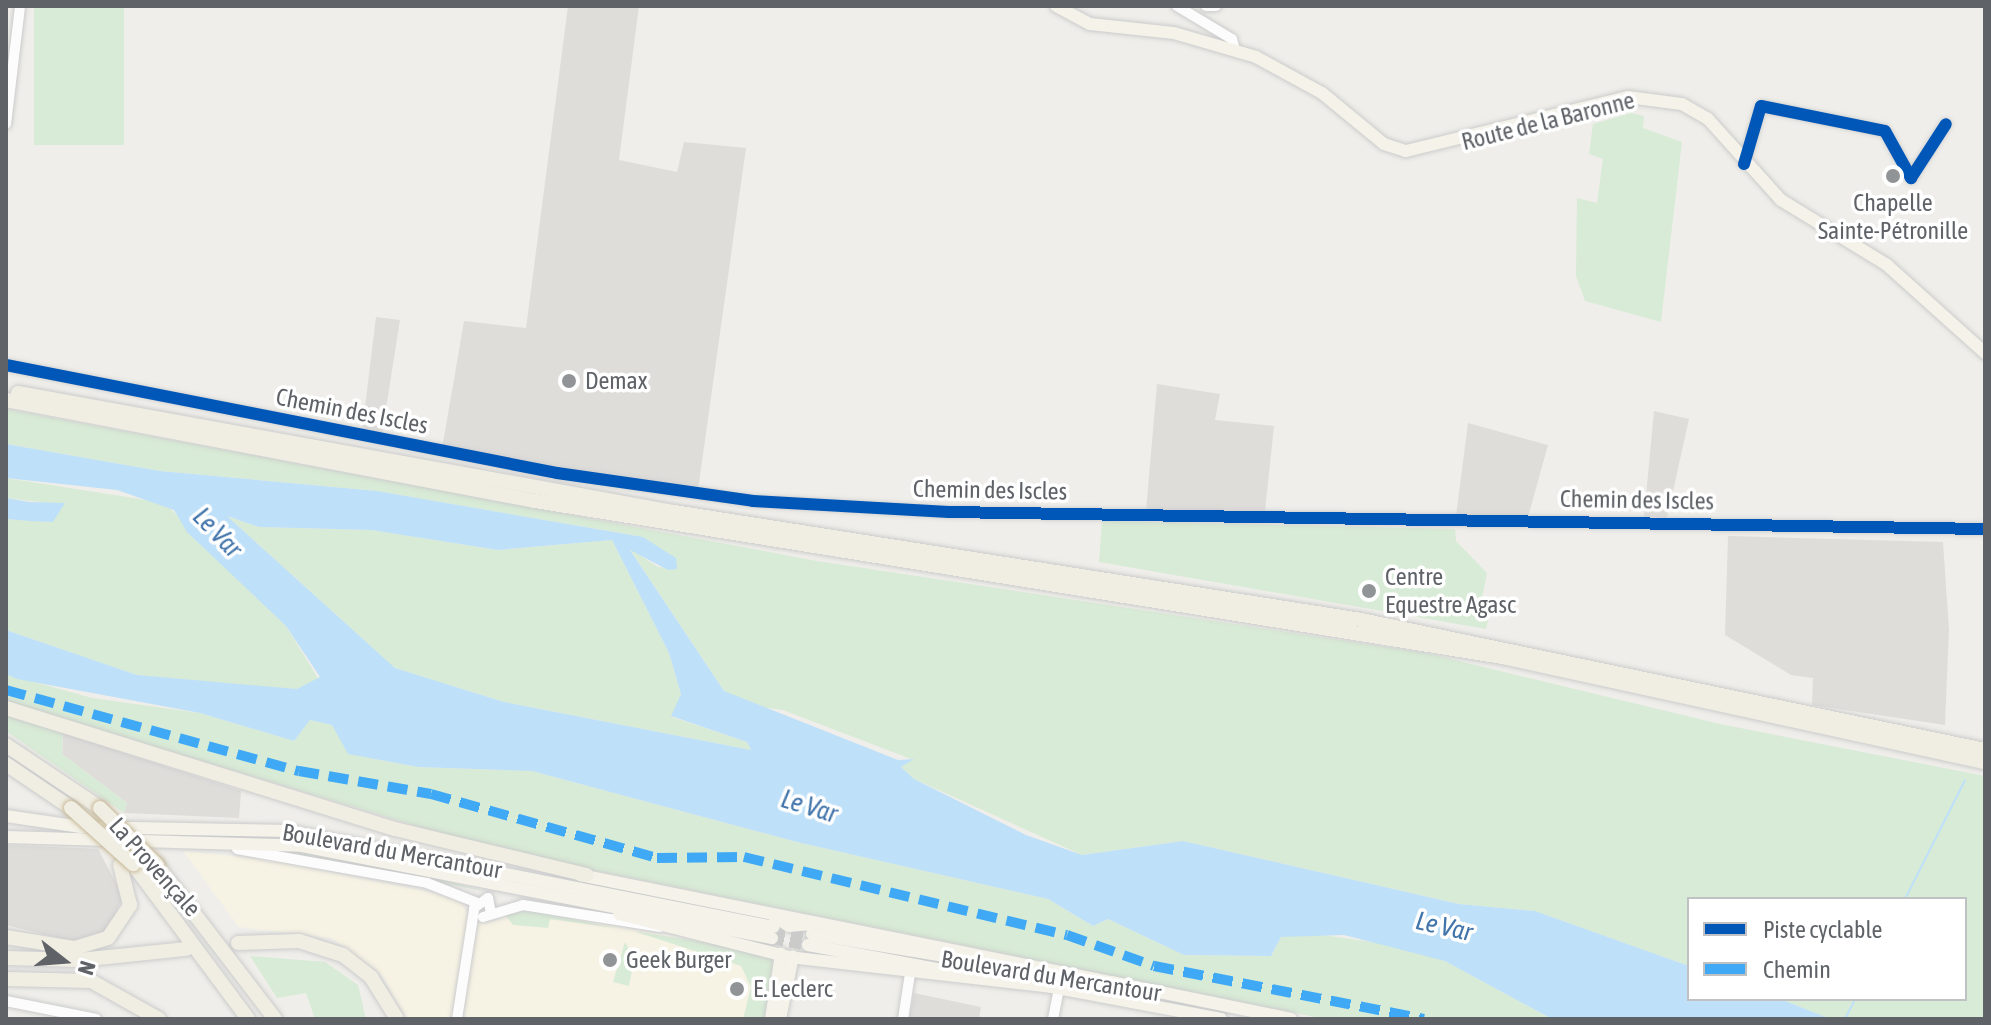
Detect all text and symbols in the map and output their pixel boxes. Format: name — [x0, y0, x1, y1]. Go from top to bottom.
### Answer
street label: Route de la Baronne — [1459, 86, 1637, 156]
marker: Chapelle Sainte-Pétronille — [1884, 167, 1902, 185]
place label: Chapelle Sainte-Pétronille — [1818, 189, 1968, 245]
place label: Demax — [585, 367, 647, 395]
marker: Demax — [560, 372, 578, 390]
street label: Chemin des Iscles — [274, 382, 430, 440]
street label: Chemin des Iscles — [913, 474, 1067, 506]
street label: Chemin des Iscles — [1560, 484, 1714, 516]
water label: Le Var — [186, 502, 248, 564]
place label: Centre Equestre Agasc — [1385, 563, 1516, 619]
marker: Centre Equestre Agasc — [1360, 582, 1378, 600]
water label: Le Var — [777, 784, 841, 830]
street label: La Provençale — [103, 812, 207, 922]
street label: Boulevard du Mercantour — [280, 818, 504, 884]
legend — [1687, 897, 1967, 1001]
water label: Le Var — [1413, 905, 1475, 949]
text: Piste cyclable — [1763, 916, 1882, 943]
north arrow — [24, 921, 104, 1001]
street label: Boulevard du Mercantour — [939, 944, 1163, 1008]
place label: Geek Burger — [626, 946, 731, 974]
marker: Geek Burger — [601, 951, 619, 969]
text: Chemin — [1763, 956, 1831, 983]
text: N — [73, 958, 101, 978]
place label: E. Leclerc — [753, 975, 833, 1003]
marker: E. Leclerc — [728, 980, 746, 998]

